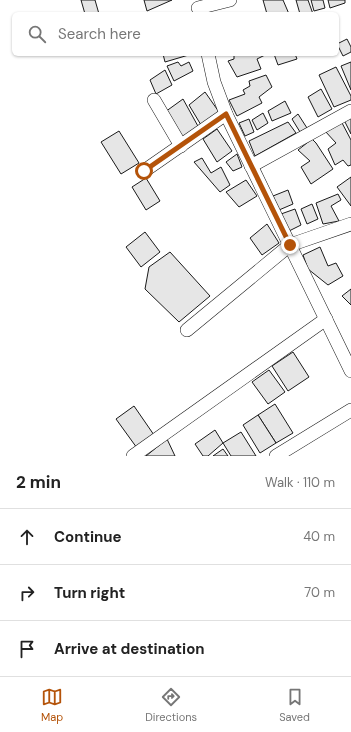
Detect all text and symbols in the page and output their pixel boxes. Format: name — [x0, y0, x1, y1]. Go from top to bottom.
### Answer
search box — [12, 12, 339, 56]
icon: search — [26, 23, 48, 45]
text: Search here — [58, 24, 141, 44]
route start — [135, 162, 153, 180]
route end — [281, 236, 299, 254]
text: 2 min — [16, 471, 61, 493]
text: Walk · 110 m — [265, 474, 335, 491]
icon: ahead — [16, 526, 38, 548]
text: Continue — [54, 527, 122, 547]
text: 40 m — [303, 528, 335, 545]
icon: right — [16, 582, 38, 604]
text: Turn right — [54, 583, 125, 603]
text: 70 m — [304, 584, 335, 601]
icon: arrive — [16, 638, 38, 660]
text: Arrive at destination — [54, 639, 205, 659]
tab: Map — [41, 686, 63, 724]
tab: Directions — [145, 686, 197, 724]
tab: Saved — [279, 686, 310, 724]

